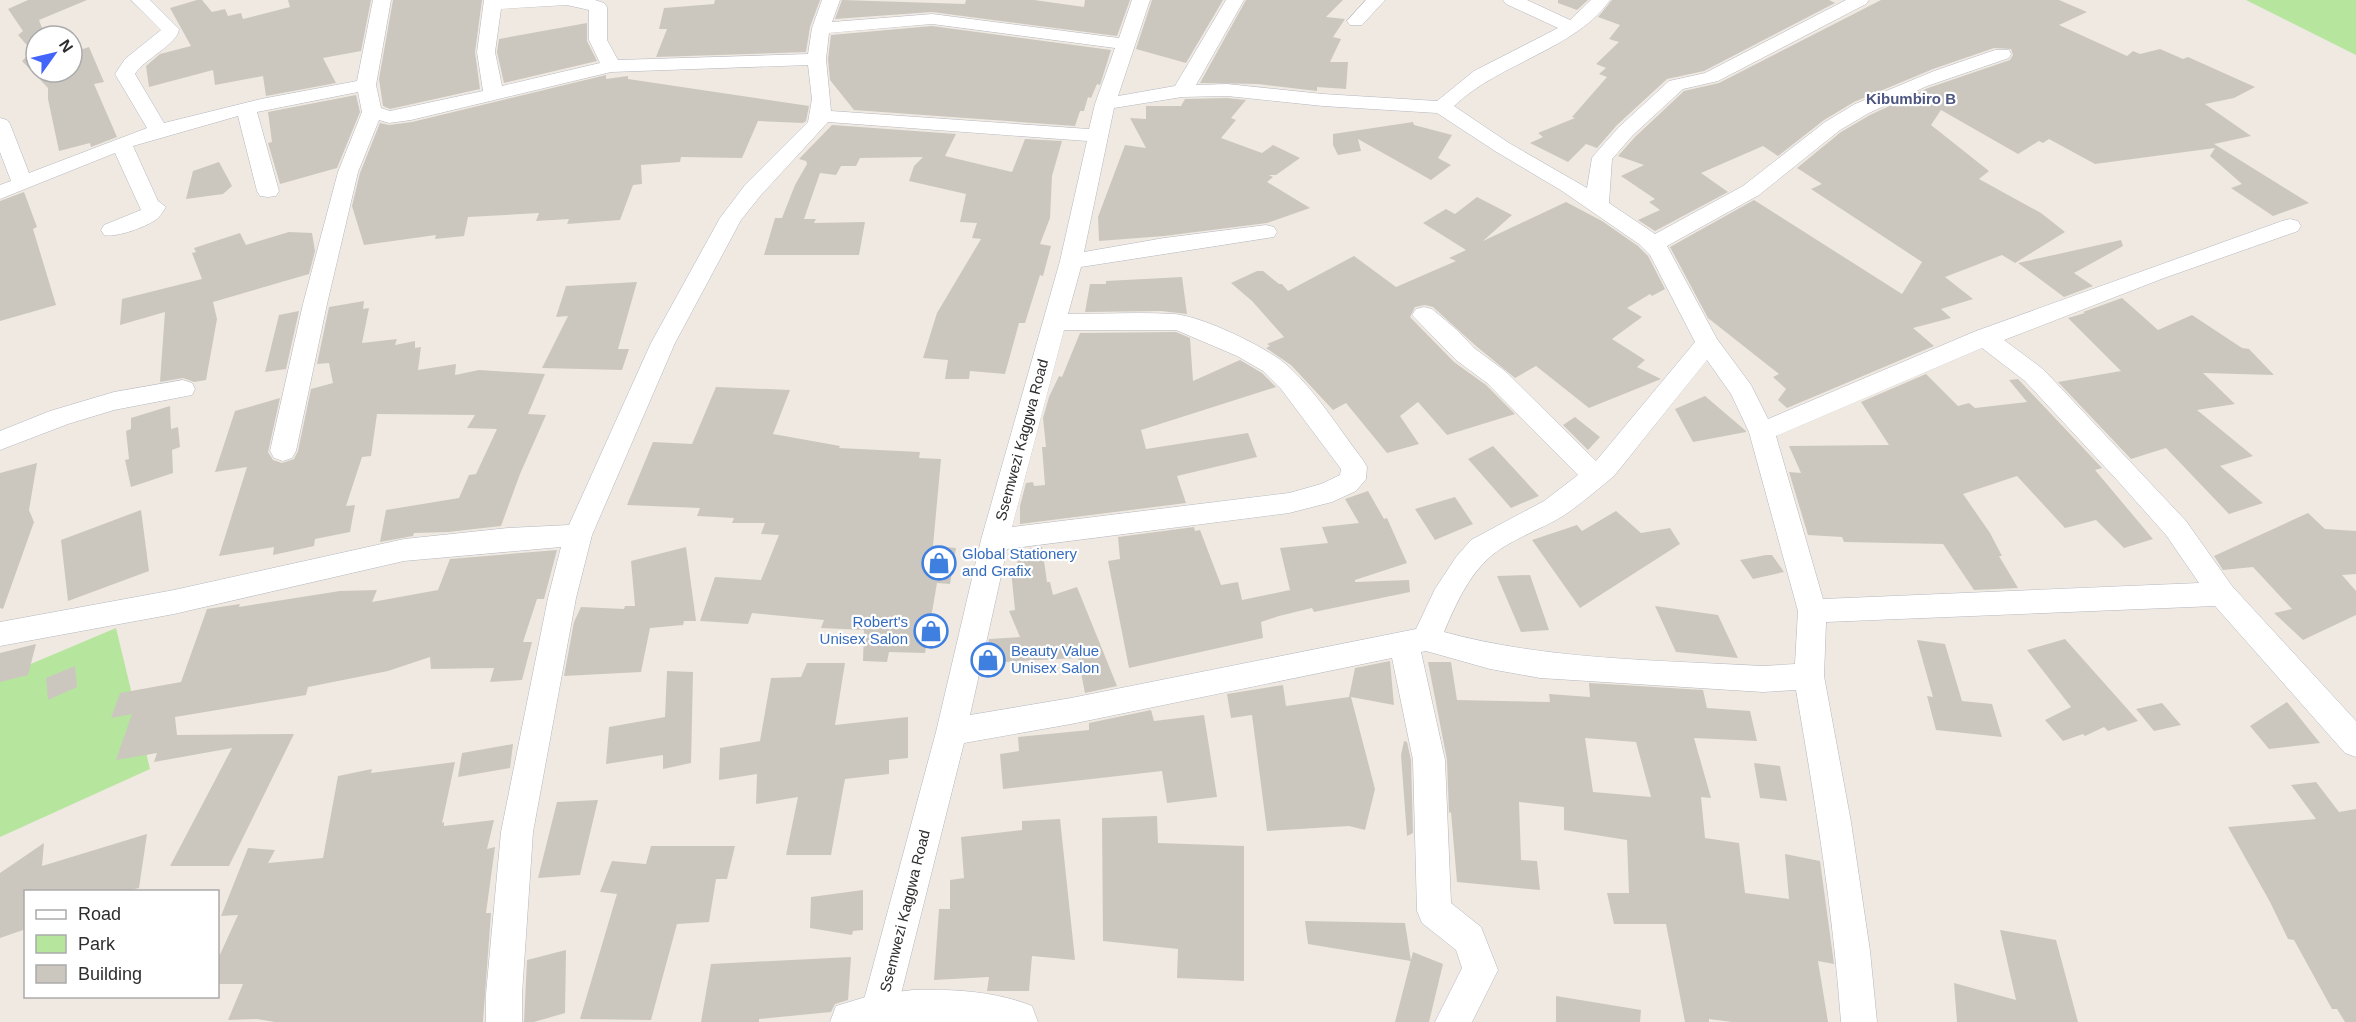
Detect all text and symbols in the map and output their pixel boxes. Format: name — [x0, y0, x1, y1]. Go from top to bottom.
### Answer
north arrow — [24, 24, 84, 84]
text: N — [56, 36, 76, 55]
district label: Kibumbiro B — [1866, 90, 1956, 107]
street label: Ssemwezi Kaggwa Road — [992, 357, 1051, 523]
shop icon: Global Stationery and Grafix — [921, 545, 957, 581]
place label: Global Stationery and Grafix — [962, 545, 1078, 579]
place label: Robert's Unisex Salon — [820, 613, 908, 647]
shop icon: Robert's Unisex Salon — [913, 613, 949, 649]
shop icon: Beauty Value Unisex Salon — [970, 642, 1006, 678]
place label: Beauty Value Unisex Salon — [1011, 642, 1099, 676]
street label: Ssemwezi Kaggwa Road — [876, 828, 933, 994]
legend — [24, 890, 219, 998]
text: Road — [78, 904, 121, 924]
text: Park — [78, 934, 116, 954]
text: Building — [78, 964, 142, 984]

